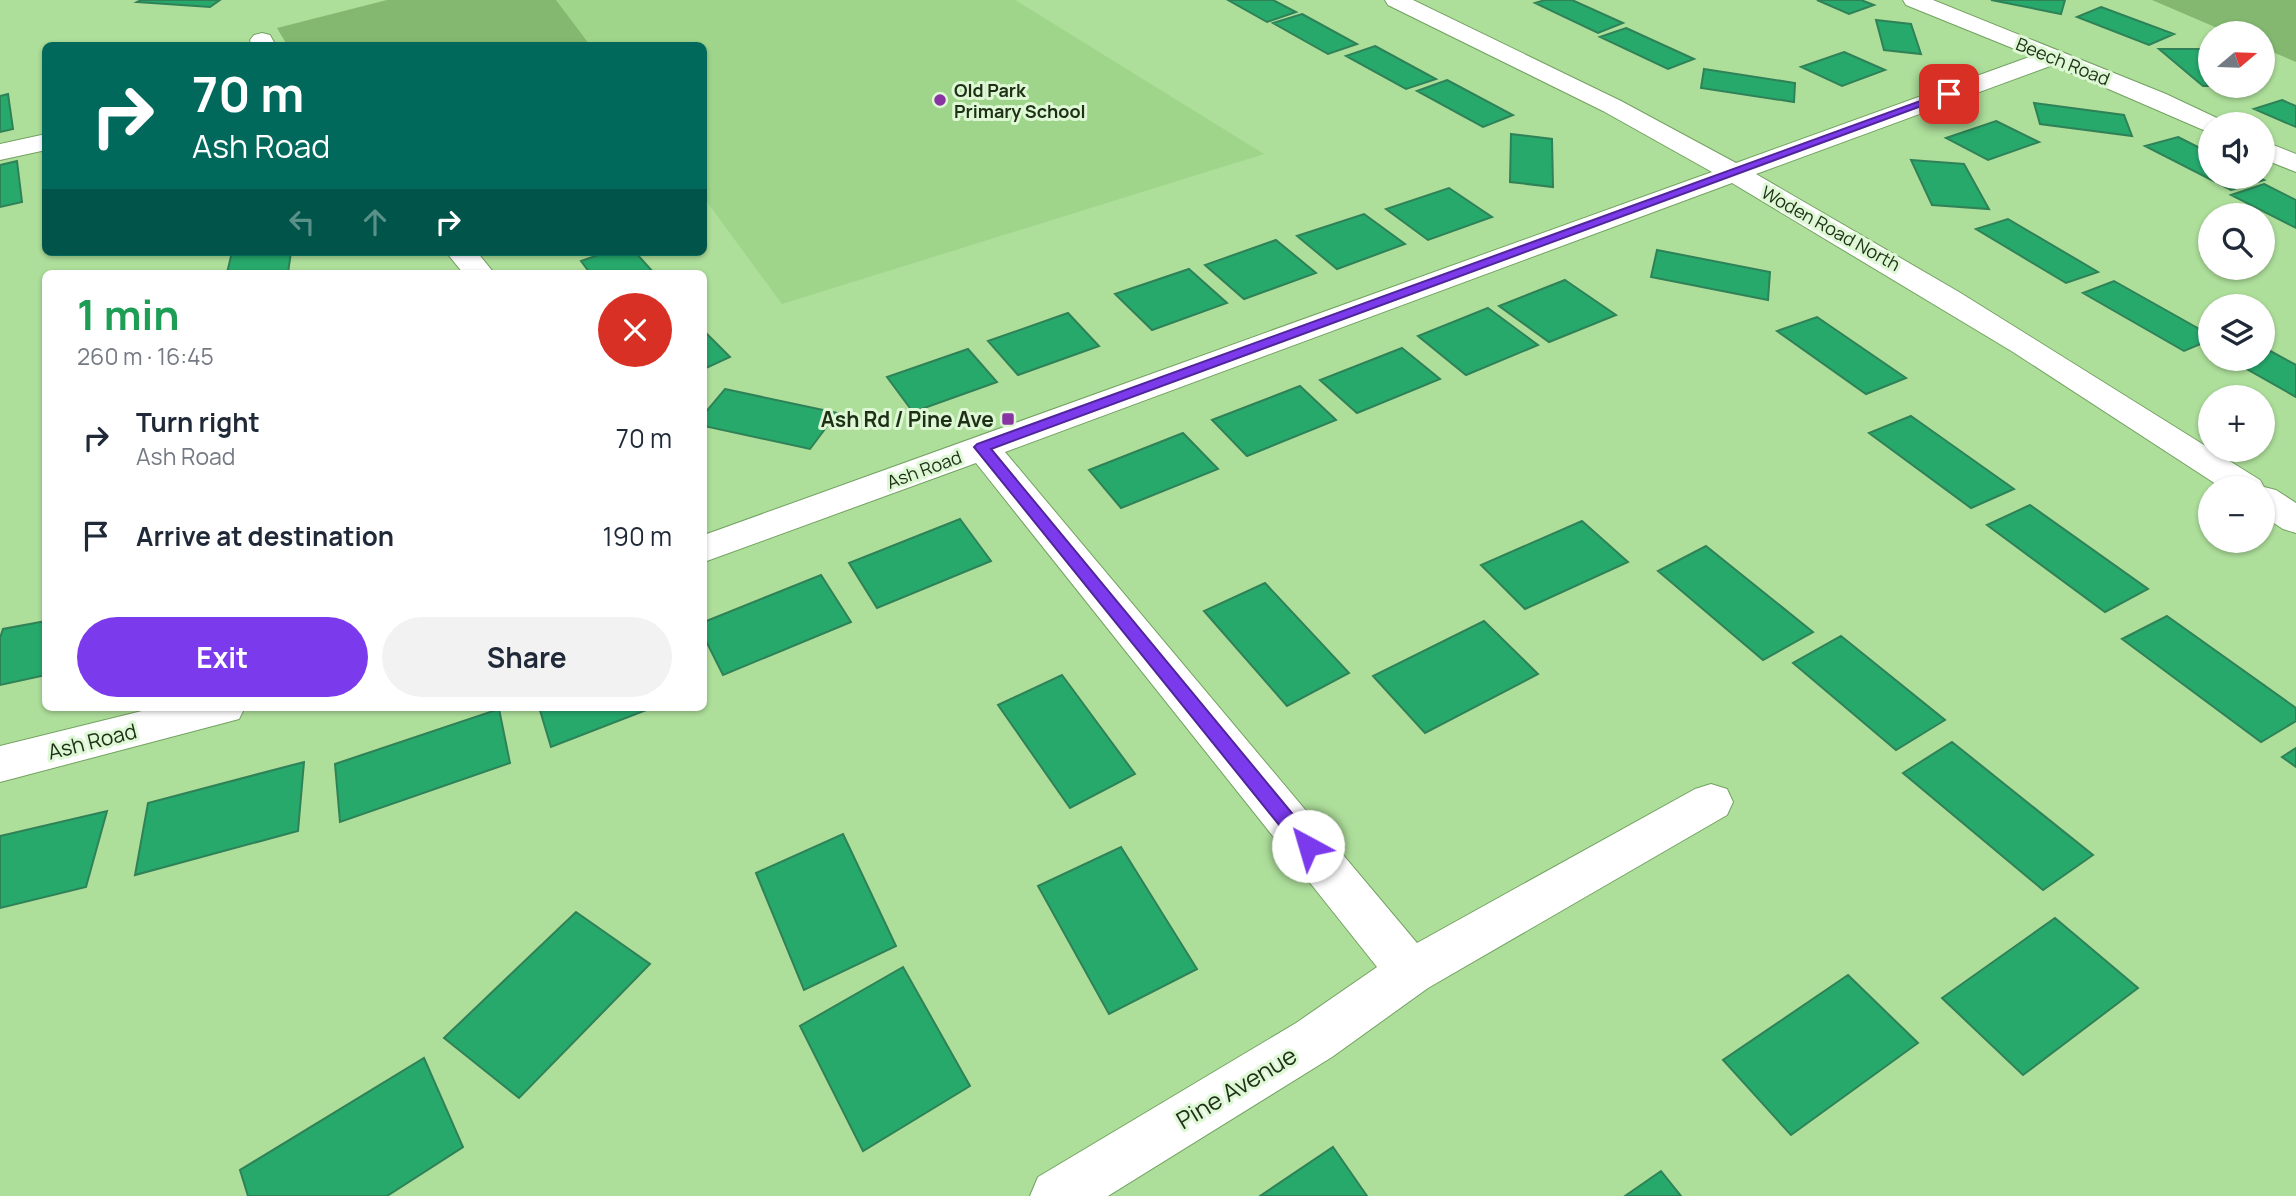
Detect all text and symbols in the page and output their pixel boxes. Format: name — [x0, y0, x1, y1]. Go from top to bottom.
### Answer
north arrow — [2198, 21, 2275, 98]
map controls — [2198, 21, 2275, 553]
street label: Beech Road — [2013, 31, 2113, 91]
text: 70 m — [192, 60, 304, 127]
pin — [1919, 64, 1979, 124]
icon: right — [77, 70, 168, 161]
icon: arrive — [1930, 75, 1968, 113]
place label: Old Park Primary School — [954, 78, 1086, 123]
marker: Old Park Primary School — [932, 92, 948, 108]
button: sound — [2198, 112, 2275, 189]
text: Ash Road — [192, 124, 330, 168]
street label: Woden Road North — [1757, 180, 1905, 276]
icon: left — [283, 203, 321, 241]
icon: ahead — [356, 203, 394, 241]
icon: right — [429, 203, 467, 241]
button: search — [2198, 203, 2275, 280]
text: 1 min — [77, 285, 180, 343]
button: close — [598, 293, 672, 367]
button: layers — [2198, 294, 2275, 371]
text: 260 m · 16:45 — [77, 340, 214, 372]
button: + — [2198, 385, 2275, 462]
text: Turn right — [136, 404, 260, 440]
place label: Ash Rd / Pine Ave — [821, 405, 994, 433]
marker: Ash Rd / Pine Ave — [1000, 411, 1016, 427]
icon: right — [77, 419, 115, 457]
text: 70 m — [616, 420, 672, 456]
text: Ash Road — [136, 440, 235, 472]
street label: Ash Road — [883, 444, 965, 494]
button: − — [2198, 476, 2275, 553]
icon: arrive — [77, 517, 115, 555]
text: Arrive at destination — [136, 518, 394, 554]
text: 190 m — [603, 518, 672, 554]
button: Exit — [77, 617, 368, 697]
button: Share — [382, 617, 672, 697]
street label: Ash Road — [45, 716, 139, 766]
position arrow — [1271, 809, 1345, 883]
street label: Pine Avenue — [1170, 1038, 1302, 1136]

